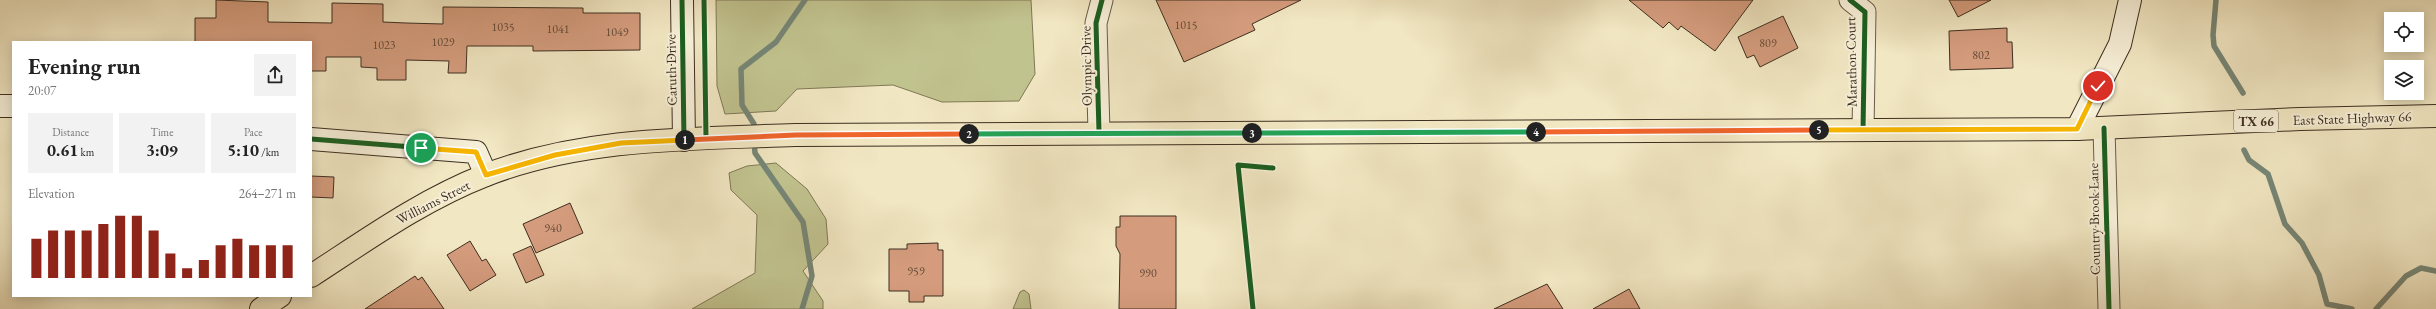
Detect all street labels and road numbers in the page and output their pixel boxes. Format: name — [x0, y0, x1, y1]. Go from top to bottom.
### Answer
street label: Marathon Court — [1841, 16, 1861, 107]
street label: Olympic Drive — [1076, 25, 1096, 106]
street label: Caruth Drive — [661, 33, 681, 106]
street label: East State Highway 66 — [2292, 107, 2412, 129]
road number: TX 66 — [2234, 110, 2278, 132]
street label: Country Brook Lane — [2084, 162, 2104, 275]
street label: Williams Street — [393, 175, 474, 228]

